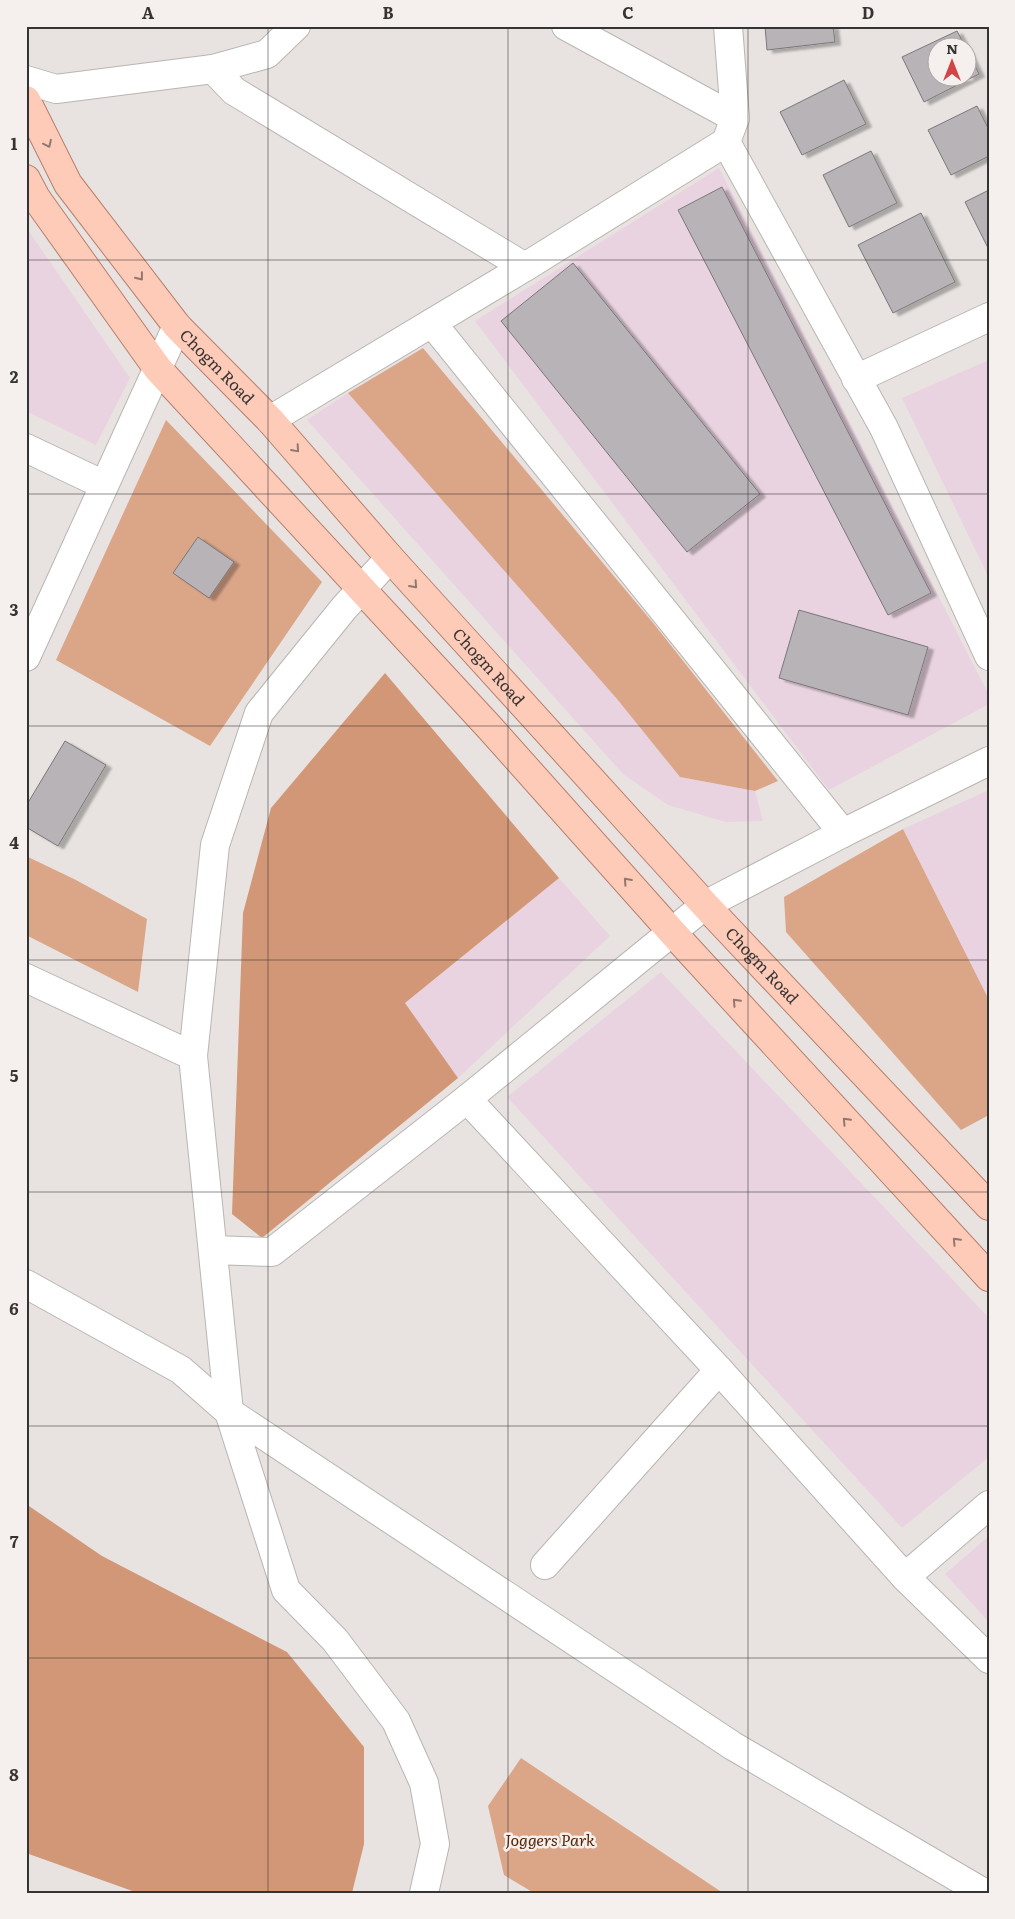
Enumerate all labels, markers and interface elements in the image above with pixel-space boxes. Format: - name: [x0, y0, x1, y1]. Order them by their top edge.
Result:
- text: A: [142, 0, 154, 24]
- text: B: [382, 0, 394, 24]
- text: C: [622, 0, 634, 24]
- text: D: [862, 0, 874, 24]
- north arrow: [928, 38, 978, 88]
- text: N: [946, 38, 958, 58]
- text: 1: [11, 131, 18, 155]
- one-way arrow: [42, 139, 52, 148]
- one-way arrow: [134, 271, 142, 280]
- street label: Chogm Road: [175, 323, 261, 409]
- text: 2: [10, 364, 19, 388]
- one-way arrow: [290, 443, 298, 452]
- one-way arrow: [408, 579, 417, 588]
- text: 3: [10, 597, 19, 621]
- street label: Chogm Road: [448, 622, 531, 710]
- text: 4: [9, 830, 19, 854]
- one-way arrow: [623, 878, 632, 887]
- street label: Chogm Road: [721, 921, 805, 1009]
- one-way arrow: [733, 998, 742, 1007]
- text: 5: [10, 1063, 19, 1087]
- one-way arrow: [843, 1118, 852, 1127]
- one-way arrow: [953, 1237, 962, 1246]
- text: 6: [9, 1296, 19, 1320]
- text: 7: [10, 1529, 19, 1553]
- text: 8: [9, 1762, 19, 1786]
- park label: Joggers Park: [505, 1827, 595, 1851]

